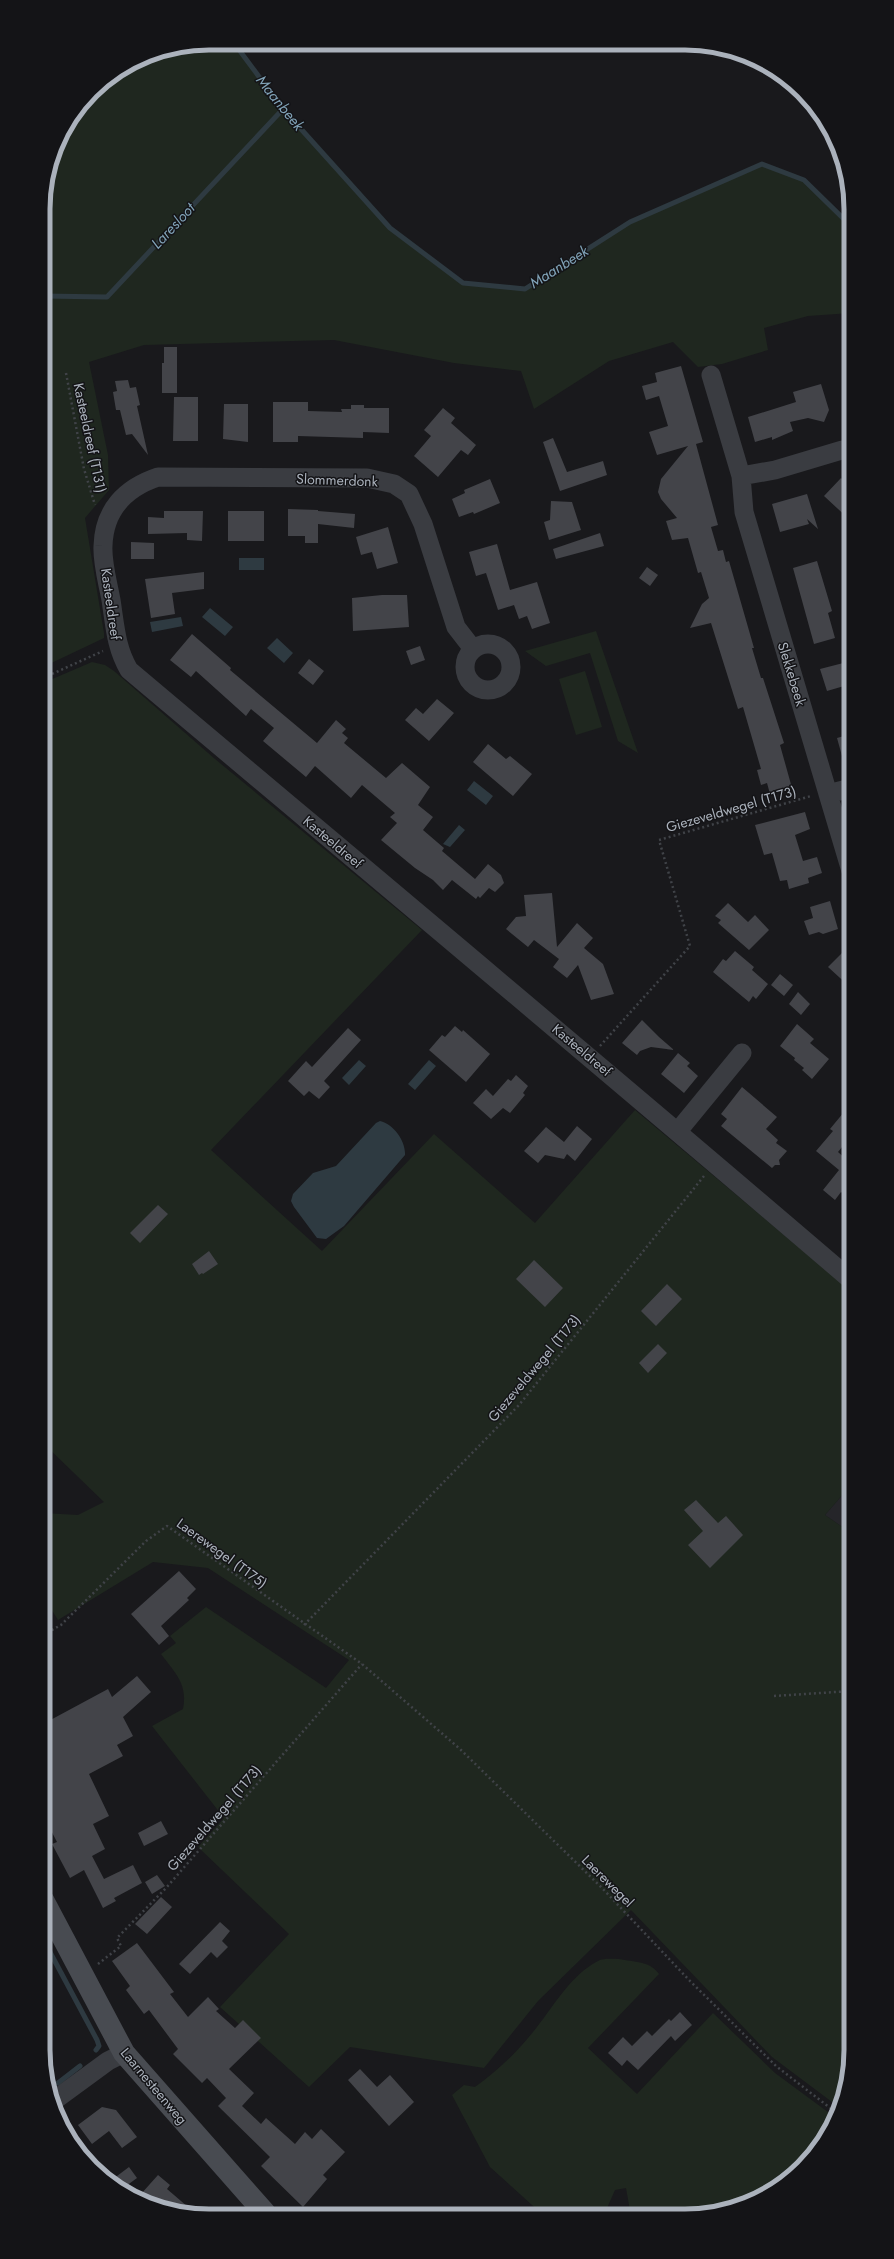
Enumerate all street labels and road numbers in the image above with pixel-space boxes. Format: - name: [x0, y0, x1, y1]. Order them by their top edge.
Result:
- street label: Kasteeldreef (T131): [69, 381, 111, 495]
- street label: Slommerdonk: [296, 469, 379, 491]
- street label: Kasteeldreef: [96, 567, 126, 642]
- street label: Slekkebeek: [773, 640, 811, 709]
- street label: Giezeveldwegel (T173): [664, 781, 798, 837]
- street label: Kasteeldreef: [299, 811, 368, 874]
- street label: Kasteeldreef: [548, 1019, 617, 1082]
- street label: Giezeveldwegel (T173): [483, 1310, 585, 1426]
- street label: Laerewegel (T175): [173, 1513, 271, 1593]
- street label: Giezeveldwegel (T173): [162, 1761, 266, 1875]
- street label: Laerewegel: [577, 1850, 639, 1912]
- street label: Laarnesteenweg: [116, 2043, 192, 2129]

